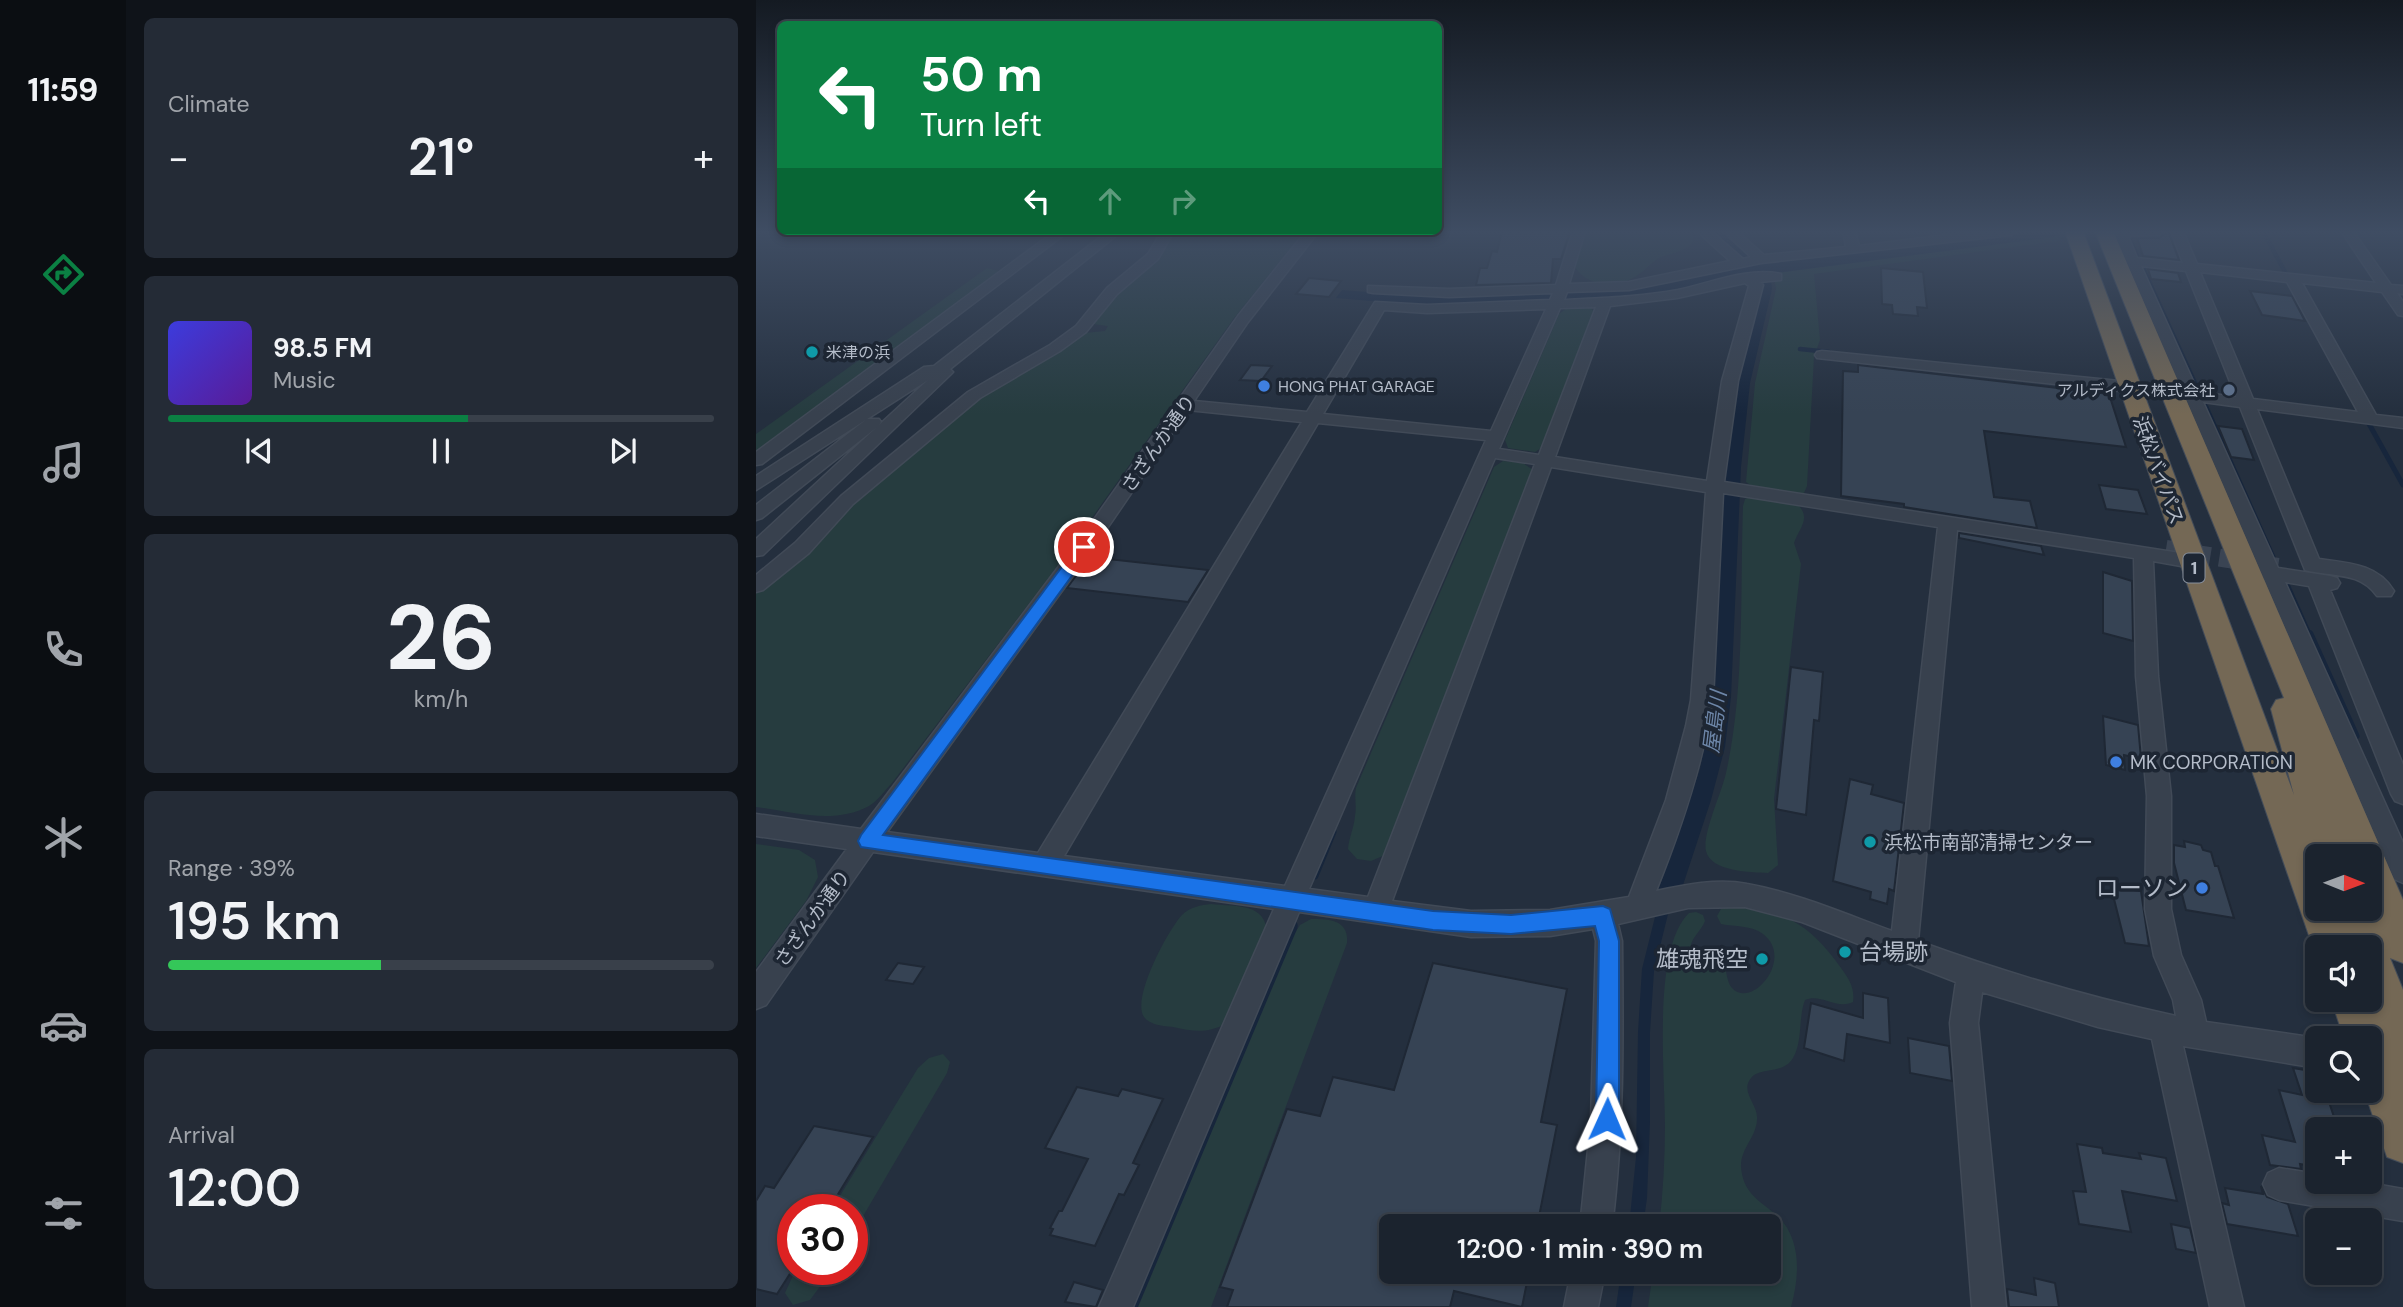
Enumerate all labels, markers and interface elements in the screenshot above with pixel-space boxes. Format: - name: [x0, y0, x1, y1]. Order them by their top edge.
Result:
- text: 50 m: [920, 42, 1043, 106]
- icon: left: [805, 49, 896, 140]
- text: 11:59: [28, 69, 98, 111]
- text: Climate: [168, 89, 250, 119]
- text: Turn left: [920, 104, 1042, 146]
- text: 21°: [408, 123, 474, 191]
- text: −: [168, 133, 189, 183]
- text: +: [693, 133, 714, 183]
- icon: left: [1018, 182, 1056, 220]
- icon: ahead: [1091, 182, 1129, 220]
- icon: right: [1164, 182, 1202, 220]
- icon: directions: [39, 250, 88, 299]
- text: 98.5 FM: [273, 331, 372, 365]
- place label: 米津の浜: [826, 342, 890, 363]
- marker: 米津の浜: [804, 344, 820, 360]
- text: Music: [273, 365, 336, 395]
- place label: HONG PHAT GARAGE: [1278, 376, 1435, 397]
- marker: HONG PHAT GARAGE: [1256, 378, 1272, 394]
- place label: アルディクス株式会社: [2057, 380, 2215, 401]
- marker: アルディクス株式会社: [2221, 382, 2237, 398]
- street label: さざんか通り: [1115, 389, 1201, 497]
- street label: 浜松バイパス: [2127, 413, 2190, 528]
- icon: previous: [240, 432, 278, 470]
- icon: pause: [422, 432, 460, 470]
- icon: next: [604, 432, 642, 470]
- icon: music: [39, 438, 88, 487]
- pin: [1054, 517, 1114, 577]
- icon: arrive: [1065, 528, 1103, 566]
- road number: 1: [2184, 554, 2204, 582]
- text: 26: [386, 579, 496, 697]
- icon: phone: [39, 625, 88, 674]
- text: km/h: [414, 684, 468, 714]
- water label: 屋島川: [1697, 687, 1733, 755]
- place label: MK CORPORATION: [2130, 750, 2293, 775]
- marker: MK CORPORATION: [2108, 754, 2124, 770]
- icon: climate: [39, 813, 88, 862]
- place label: 浜松市南部清掃センター: [1884, 830, 2093, 855]
- marker: 浜松市南部清掃センター: [1862, 834, 1878, 850]
- north arrow: [2305, 844, 2382, 920]
- map controls: [2305, 844, 2382, 1285]
- text: Range · 39%: [168, 853, 295, 883]
- street label: さざんか通り: [769, 865, 856, 972]
- place label: ローソン: [2096, 873, 2188, 903]
- marker: ローソン: [2194, 880, 2210, 896]
- text: 195 km: [168, 887, 341, 955]
- button: sound: [2305, 935, 2382, 1012]
- place label: 台場跡: [1859, 937, 1928, 967]
- place label: 雄魂飛空: [1656, 944, 1748, 974]
- marker: 台場跡: [1837, 944, 1853, 960]
- marker: 雄魂飛空: [1754, 951, 1770, 967]
- icon: car: [39, 1001, 88, 1050]
- button: search: [2305, 1026, 2382, 1103]
- position arrow: [1570, 1082, 1644, 1156]
- button: +: [2305, 1117, 2382, 1194]
- text: Arrival: [168, 1120, 235, 1150]
- text: 12:00: [168, 1154, 301, 1222]
- icon: filters: [39, 1189, 88, 1238]
- speed limit sign: 30: [777, 1194, 868, 1285]
- button: −: [2305, 1208, 2382, 1285]
- text: 12:00 · 1 min · 390 m: [1457, 1232, 1703, 1266]

